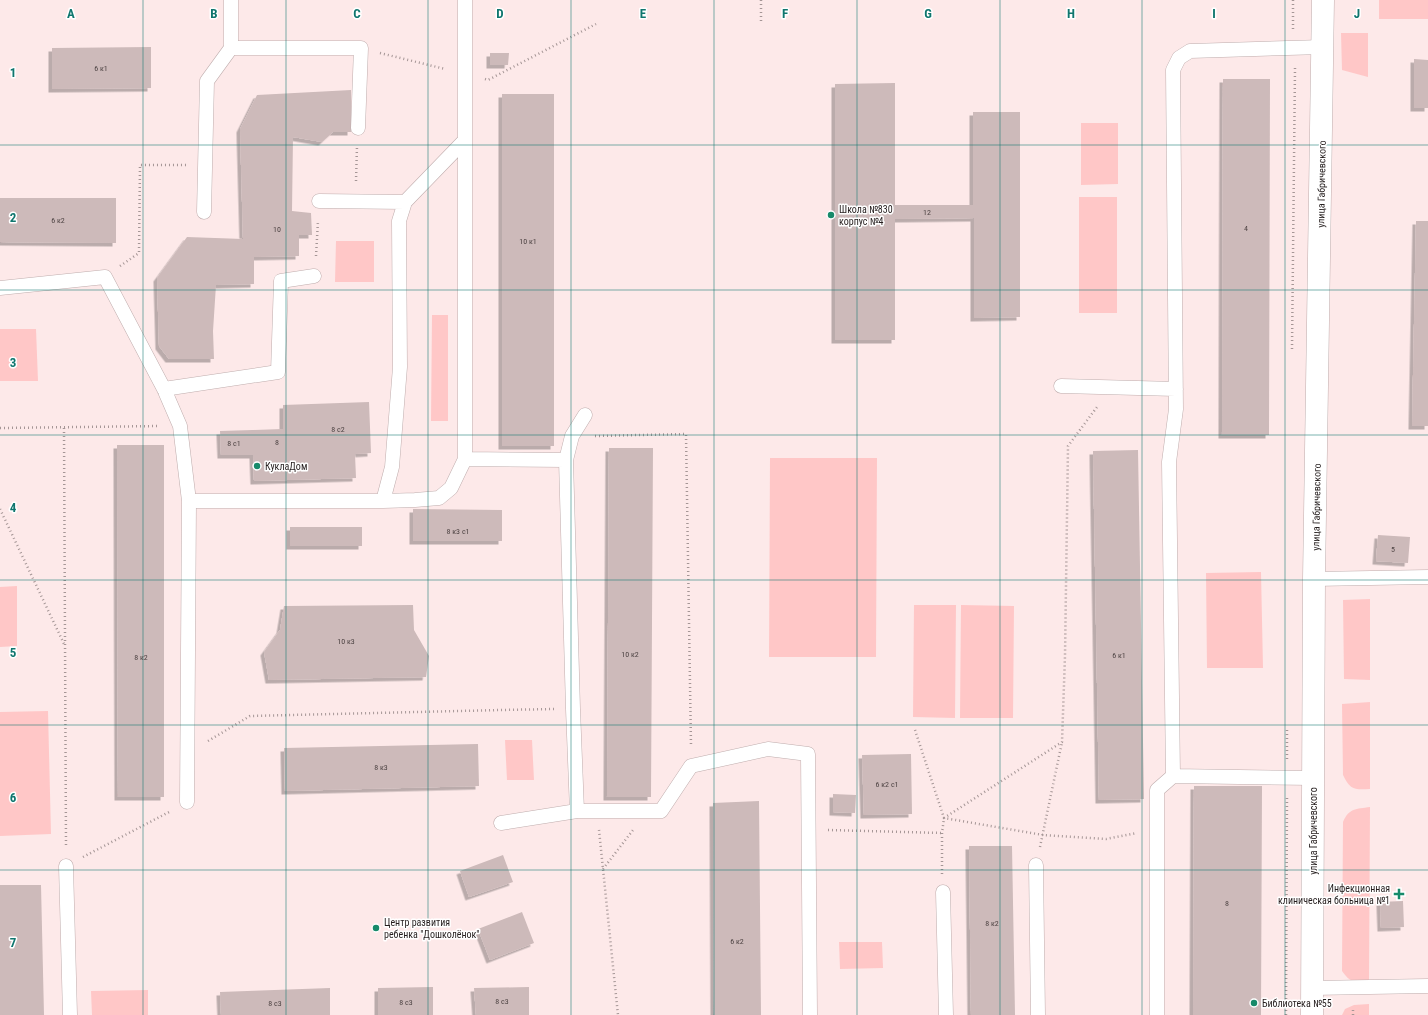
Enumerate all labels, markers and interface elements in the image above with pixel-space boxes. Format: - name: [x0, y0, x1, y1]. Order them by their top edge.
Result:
- text: A: [67, 6, 75, 21]
- text: B: [210, 6, 218, 21]
- text: C: [353, 6, 361, 21]
- text: D: [496, 6, 504, 21]
- text: E: [640, 6, 647, 21]
- text: F: [782, 6, 788, 21]
- text: G: [924, 6, 932, 21]
- text: H: [1067, 6, 1075, 21]
- text: I: [1212, 6, 1216, 21]
- text: J: [1354, 6, 1360, 21]
- house number: 6 к1: [94, 64, 108, 73]
- text: 1: [10, 65, 16, 80]
- street label: улица Габричевского: [1315, 140, 1328, 228]
- place label: Школа №830 корпус №4: [839, 204, 893, 227]
- house number: 12: [923, 208, 931, 217]
- text: 2: [10, 210, 17, 225]
- marker: Школа №830 корпус №4: [826, 210, 836, 220]
- house number: 6 к2: [51, 216, 65, 225]
- house number: 4: [1244, 224, 1248, 233]
- house number: 10: [273, 225, 281, 234]
- house number: 10 к1: [519, 237, 537, 246]
- text: 3: [10, 355, 16, 370]
- house number: 8 с2: [331, 425, 345, 434]
- house number: 8: [275, 438, 279, 447]
- house number: 8 с1: [227, 439, 241, 448]
- marker: КуклаДом: [252, 461, 262, 471]
- place label: КуклаДом: [265, 461, 307, 472]
- street label: улица Габричевского: [1310, 463, 1323, 551]
- text: 4: [10, 500, 17, 515]
- house number: 8 к3 с1: [446, 527, 470, 536]
- house number: 5: [1391, 545, 1395, 554]
- house number: 10 к3: [337, 637, 355, 646]
- text: 5: [10, 645, 17, 660]
- house number: 10 к2: [621, 650, 639, 659]
- house number: 6 к1: [1112, 651, 1126, 660]
- house number: 8 к2: [134, 653, 148, 662]
- house number: 8 к3: [374, 763, 388, 772]
- house number: 6 к2 с1: [875, 780, 899, 789]
- street label: улица Габричевского: [1308, 787, 1319, 875]
- text: 6: [10, 790, 17, 805]
- place label: Инфекционная клиническая больница №1: [1278, 883, 1390, 906]
- marker: Инфекционная клиническая больница №1: [1393, 888, 1405, 900]
- house number: 8: [1225, 899, 1229, 908]
- place label: Центр развития ребенка "Дошколёнок": [384, 917, 480, 940]
- house number: 8 к2: [985, 919, 999, 928]
- marker: Центр развития ребенка "Дошколёнок": [371, 923, 381, 933]
- text: 7: [10, 935, 17, 950]
- house number: 6 к2: [730, 937, 744, 946]
- house number: 8 с3: [495, 997, 509, 1006]
- house number: 8 с3: [399, 998, 413, 1007]
- marker: Библиотека №55: [1249, 998, 1259, 1008]
- place label: Библиотека №55: [1262, 998, 1332, 1009]
- house number: 8 с3: [268, 999, 282, 1008]

